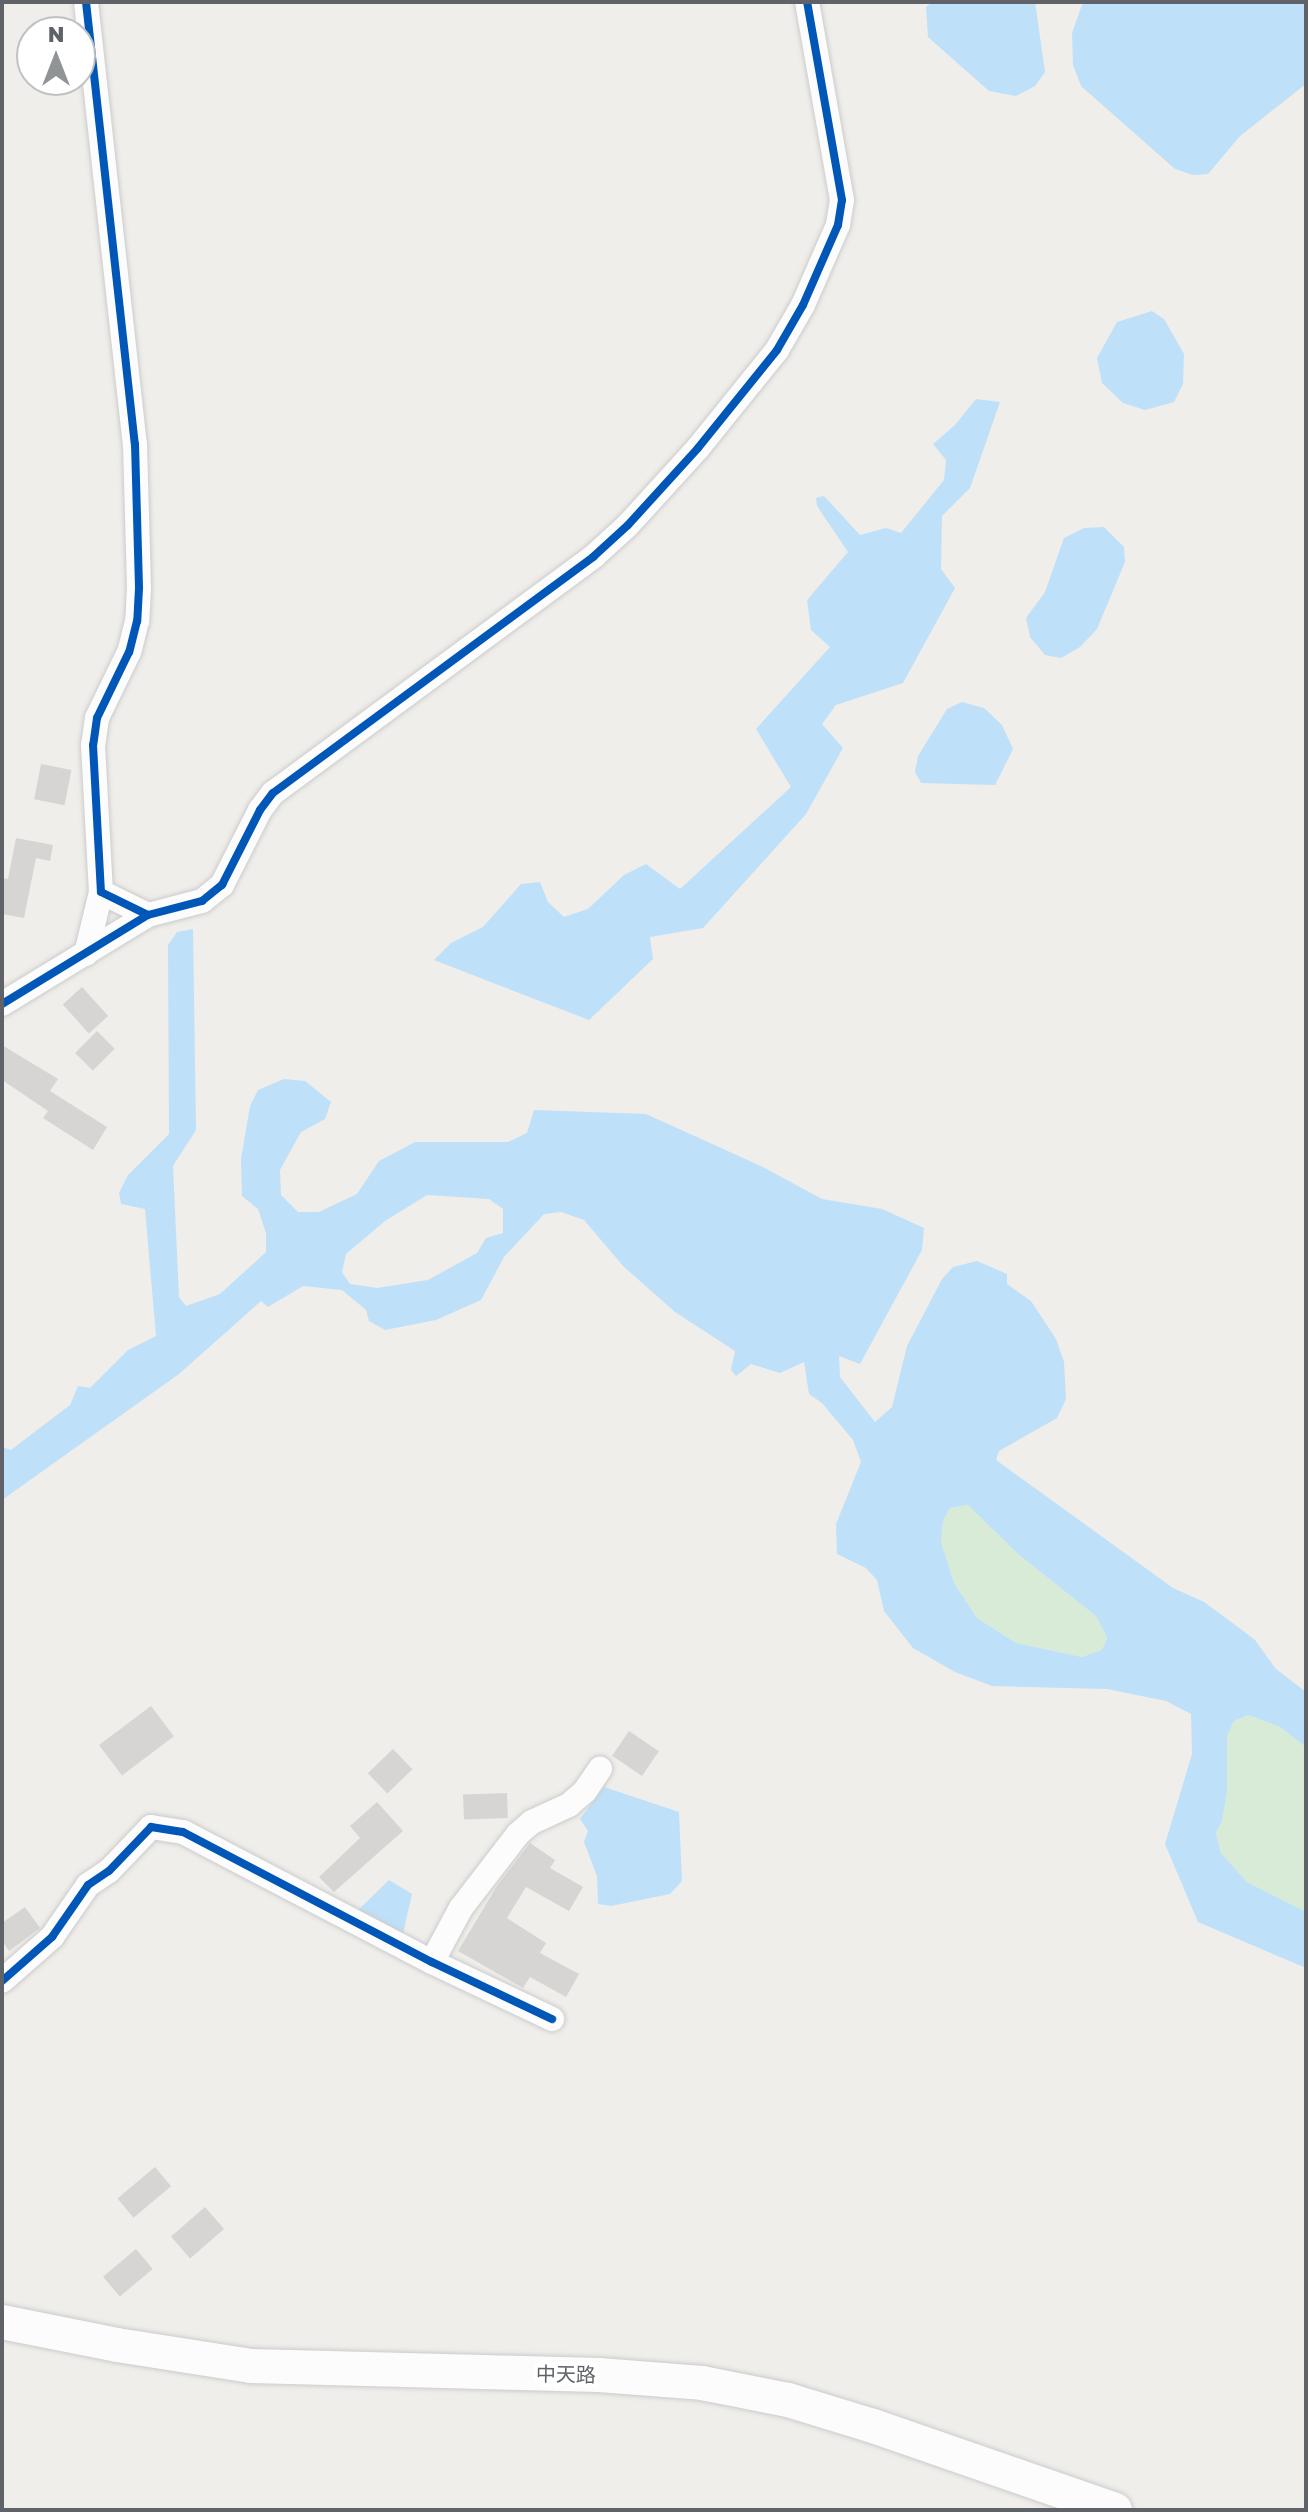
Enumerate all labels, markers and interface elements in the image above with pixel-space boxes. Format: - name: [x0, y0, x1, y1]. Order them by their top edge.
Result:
- north arrow: [16, 16, 96, 96]
- text: N: [48, 20, 64, 47]
- street label: 中天路: [536, 2361, 596, 2387]

